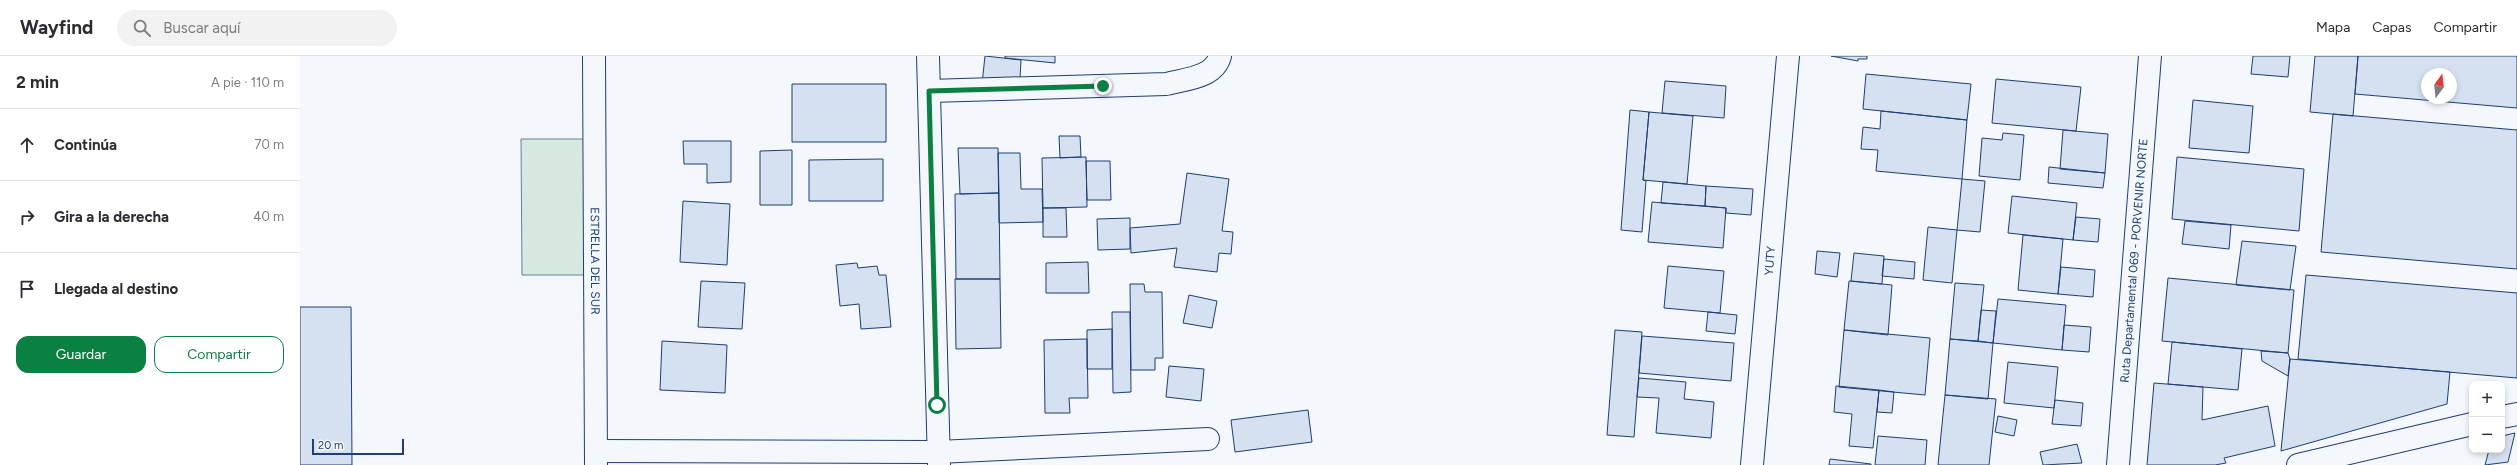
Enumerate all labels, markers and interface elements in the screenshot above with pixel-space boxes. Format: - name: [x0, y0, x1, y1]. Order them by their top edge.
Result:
- search box: [117, 10, 397, 46]
- text: Wayfind: [20, 16, 93, 39]
- icon: search: [131, 17, 153, 39]
- text: Buscar aquí: [163, 19, 241, 37]
- text: Mapa: [2316, 19, 2350, 36]
- text: Capas: [2372, 19, 2411, 36]
- text: Compartir: [2433, 19, 2497, 36]
- north arrow: [2421, 68, 2457, 104]
- text: 2 min: [16, 72, 59, 92]
- text: A pie · 110 m: [211, 75, 284, 90]
- route end: [1094, 77, 1112, 95]
- icon: ahead: [16, 134, 38, 156]
- text: Continúa: [54, 136, 117, 154]
- text: 70 m: [254, 137, 284, 152]
- street label: Ruta Departamental 069 - PORVENIR NORTE: [2117, 138, 2151, 383]
- icon: right: [16, 206, 38, 228]
- street label: ESTRELLA DEL SUR: [588, 207, 602, 315]
- text: Gira a la derecha: [54, 208, 169, 226]
- text: 40 m: [253, 209, 284, 224]
- street label: YUTY: [1762, 245, 1778, 276]
- icon: arrive: [16, 278, 38, 300]
- text: Llegada al destino: [54, 280, 178, 298]
- button: Guardar: [16, 336, 146, 373]
- button: Compartir: [154, 336, 284, 373]
- map controls: [2469, 381, 2505, 453]
- button: +: [2469, 381, 2505, 417]
- route start: [928, 396, 946, 414]
- button: −: [2469, 417, 2505, 453]
- scale bar: [312, 437, 404, 456]
- text: 20 m: [318, 439, 343, 452]

